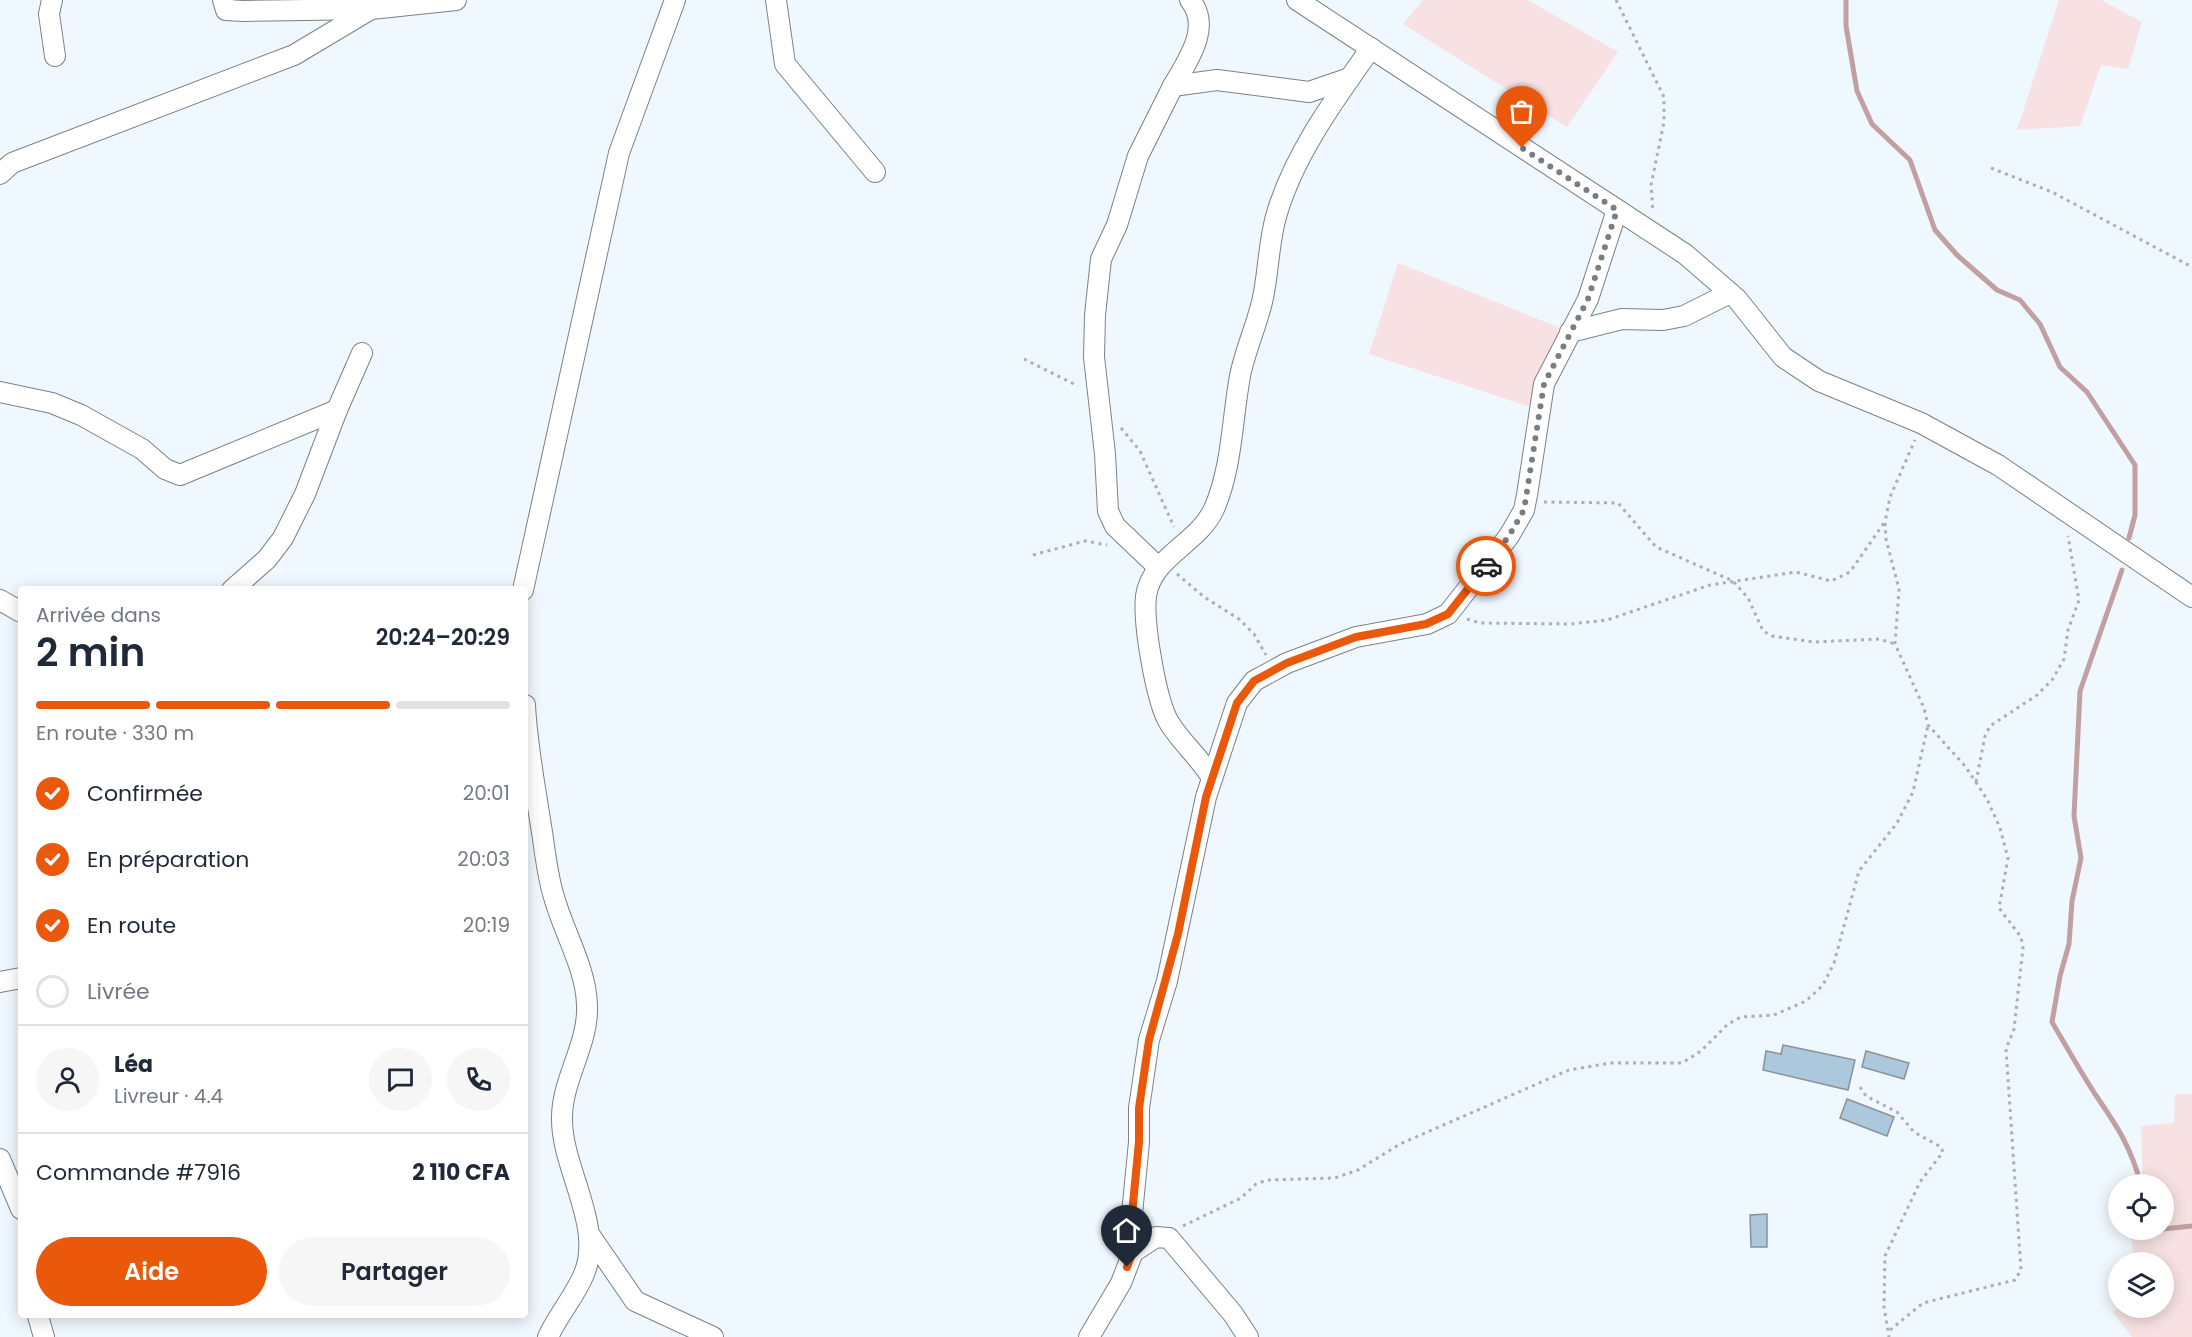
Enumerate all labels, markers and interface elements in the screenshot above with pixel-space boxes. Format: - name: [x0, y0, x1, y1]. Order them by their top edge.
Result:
- pin: [1496, 86, 1547, 148]
- icon: bag: [1505, 95, 1538, 128]
- courier: [1456, 536, 1516, 596]
- icon: car: [1470, 550, 1503, 583]
- text: Arrivée dans: [36, 601, 161, 629]
- text: 20:24–20:29: [376, 622, 510, 653]
- text: 2 min: [36, 625, 145, 680]
- text: En route · 330 m: [36, 719, 194, 747]
- icon: check: [36, 777, 69, 810]
- text: Confirmée: [87, 778, 203, 809]
- text: 20:01: [463, 779, 510, 807]
- icon: check: [36, 843, 69, 876]
- text: En préparation: [87, 844, 249, 875]
- text: 20:03: [457, 845, 510, 873]
- icon: check: [36, 909, 69, 942]
- text: En route: [87, 910, 176, 941]
- text: 20:19: [463, 911, 510, 939]
- text: Livrée: [87, 976, 150, 1007]
- button: person: [36, 1048, 99, 1111]
- button: chat: [369, 1048, 432, 1111]
- button: phone: [447, 1048, 510, 1111]
- text: Léa: [114, 1049, 153, 1080]
- text: Livreur · 4.4: [114, 1082, 223, 1110]
- text: Commande #7916: [36, 1157, 241, 1188]
- text: 2 110 CFA: [412, 1157, 510, 1188]
- map controls: [2108, 1174, 2174, 1318]
- button: locate: [2108, 1174, 2174, 1240]
- pin: [1101, 1205, 1152, 1267]
- icon: home: [1110, 1214, 1143, 1247]
- button: Aide: [36, 1237, 267, 1306]
- button: Partager: [279, 1237, 510, 1306]
- button: layers: [2108, 1252, 2174, 1318]

